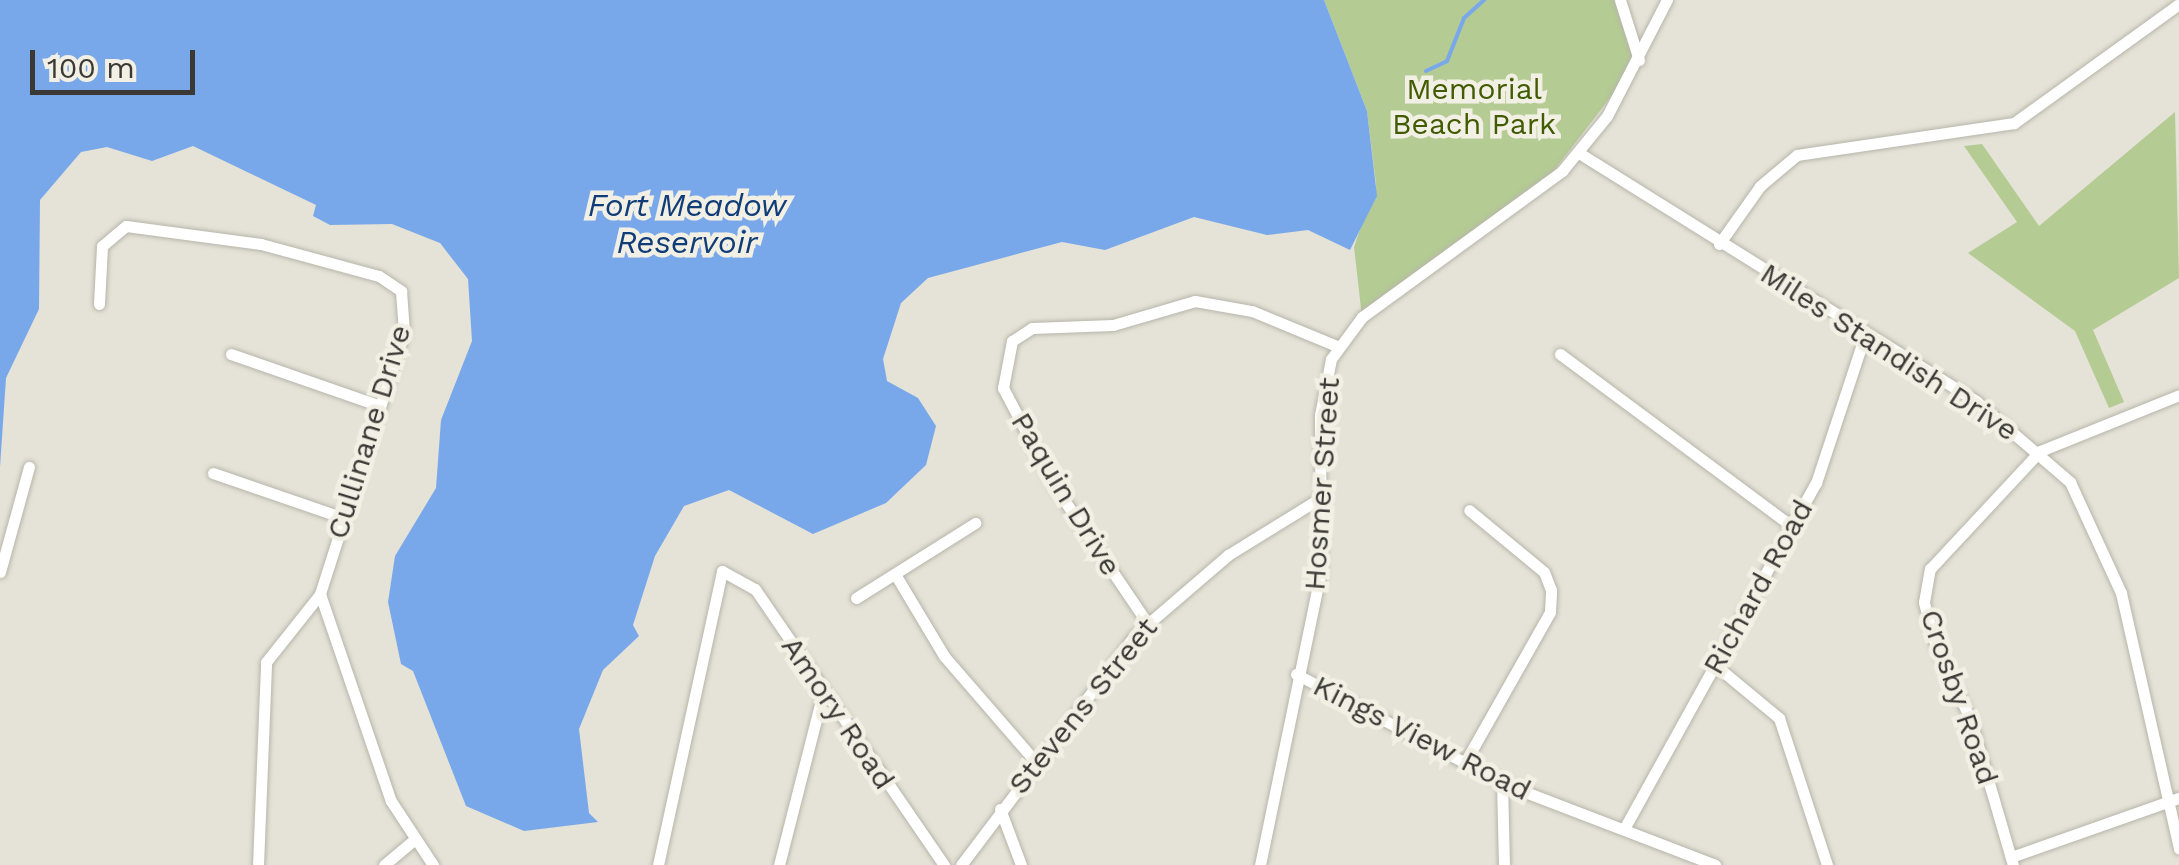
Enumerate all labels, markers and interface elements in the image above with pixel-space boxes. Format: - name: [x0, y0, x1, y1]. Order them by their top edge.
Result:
- scale bar: [35, 30, 200, 92]
- text: 100 m: [47, 50, 135, 85]
- park label: Memorial Beach Park: [1392, 71, 1556, 142]
- water label: Fort Meadow Reservoir: [588, 187, 786, 262]
- street label: Miles Standish Drive: [1754, 255, 2024, 449]
- street label: Cullinane Drive: [319, 321, 419, 543]
- street label: Hosmer Street: [1297, 376, 1347, 592]
- street label: Paquin Drive: [1003, 406, 1129, 582]
- street label: Richard Road: [1695, 493, 1821, 681]
- street label: Crosby Road: [1912, 604, 2006, 790]
- street label: Stevens Street: [1001, 611, 1165, 801]
- street label: Amory Road: [773, 629, 903, 797]
- street label: Kings View Road: [1306, 667, 1538, 809]

